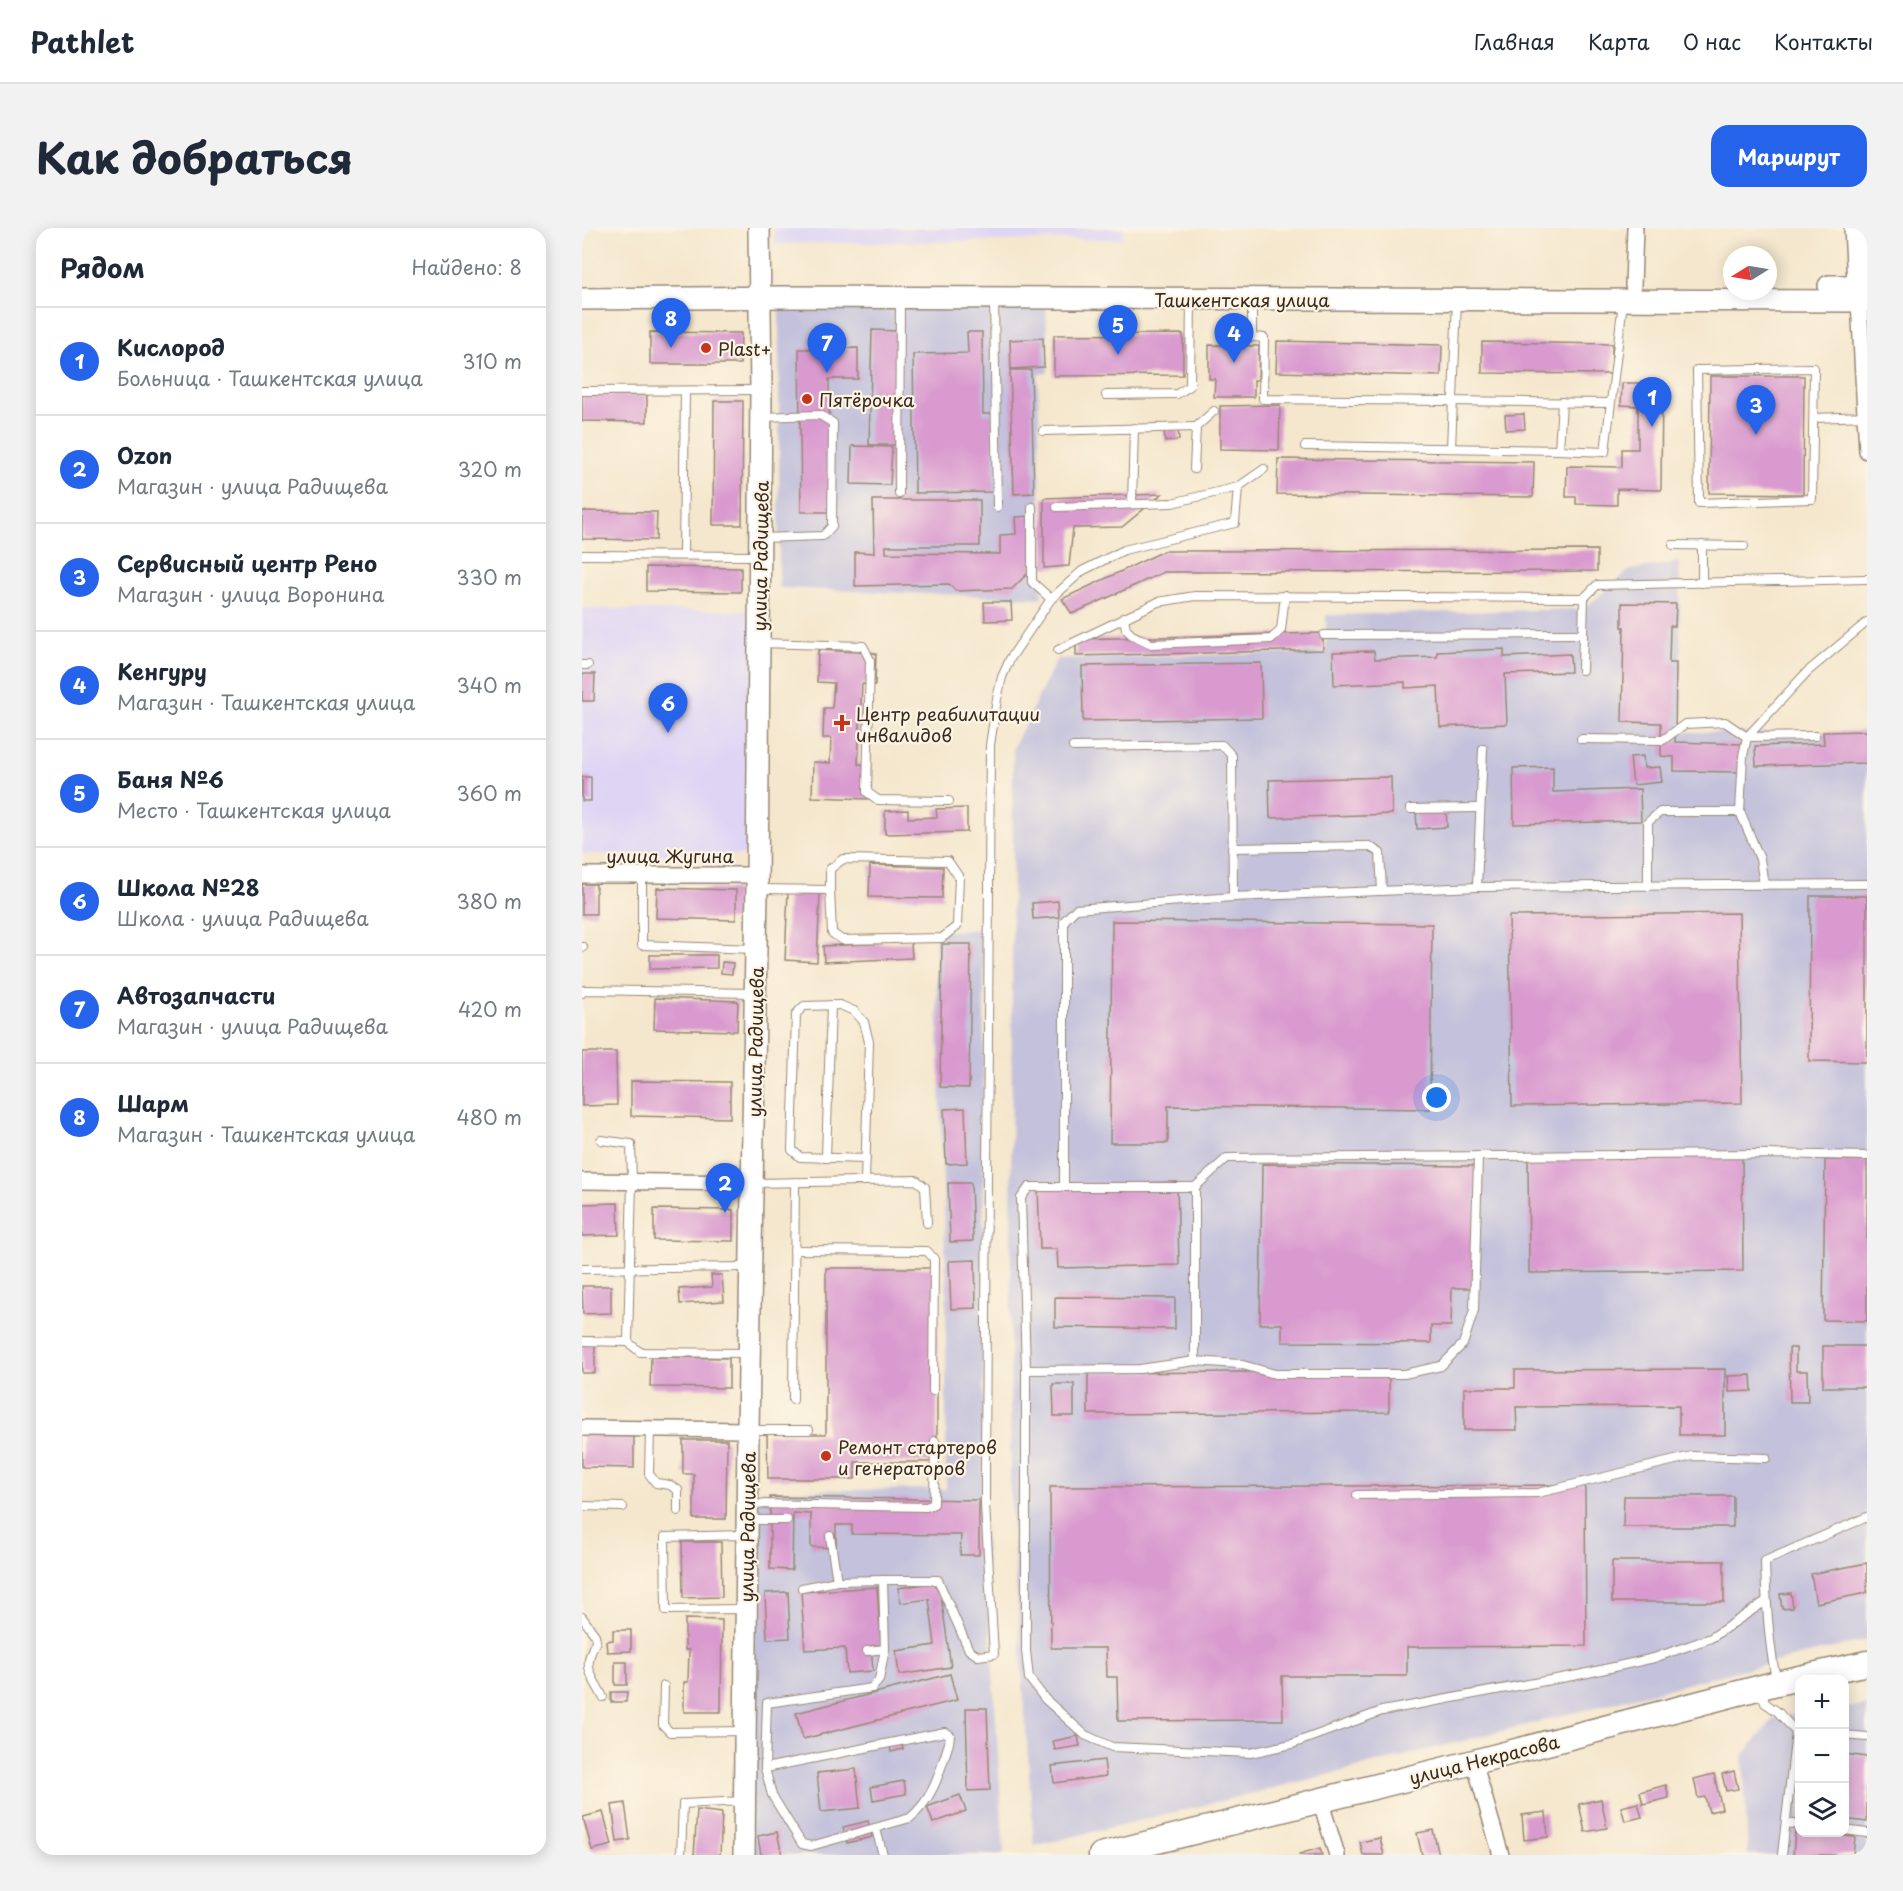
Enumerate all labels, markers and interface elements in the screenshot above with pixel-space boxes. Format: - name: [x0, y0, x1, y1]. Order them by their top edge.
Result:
- text: Pathlet: [30, 20, 134, 63]
- text: Главная: [1474, 25, 1555, 57]
- text: Карта: [1588, 25, 1650, 57]
- text: О нас: [1683, 25, 1741, 57]
- text: Контакты: [1774, 25, 1873, 57]
- text: Как добраться: [36, 125, 353, 188]
- button: Маршрут: [1711, 125, 1867, 187]
- north arrow: [1723, 246, 1777, 300]
- text: Рядом: [60, 248, 145, 287]
- text: Найдено: 8: [412, 252, 522, 282]
- street label: Ташкентская улица: [1154, 286, 1330, 313]
- pin: 8: [652, 298, 691, 348]
- pin: 5: [1098, 306, 1138, 355]
- pin: 4: [1214, 314, 1254, 363]
- pin: 7: [808, 324, 846, 373]
- text: Кислород: [117, 330, 225, 363]
- place label: Plast+: [718, 335, 772, 362]
- marker: Plast+: [699, 341, 713, 355]
- text: 1: [75, 346, 84, 376]
- text: 310 m: [462, 346, 522, 376]
- text: Больница · Ташкентская улица: [117, 363, 423, 393]
- pin: 1: [1632, 378, 1672, 427]
- place label: Пятёрочка: [819, 386, 915, 413]
- pin: 3: [1736, 386, 1776, 435]
- marker: Пятёрочка: [800, 392, 814, 406]
- text: Ozon: [117, 438, 172, 471]
- text: 2: [72, 454, 87, 484]
- text: 320 m: [458, 454, 522, 484]
- text: Магазин · улица Радищева: [117, 471, 388, 501]
- street label: улица Радищева: [745, 480, 775, 632]
- text: Сервисный центр Рено: [117, 546, 377, 579]
- text: 3: [73, 562, 86, 592]
- text: 330 m: [456, 562, 522, 592]
- text: Магазин · улица Воронина: [117, 579, 384, 609]
- text: Кенгуру: [117, 654, 207, 687]
- text: 4: [73, 670, 86, 700]
- text: 340 m: [457, 670, 522, 700]
- pin: 6: [648, 684, 688, 733]
- text: Магазин · Ташкентская улица: [117, 687, 415, 717]
- place label: Центр реабилитации инвалидов: [856, 700, 1040, 748]
- marker: Центр реабилитации инвалидов: [833, 714, 851, 732]
- text: Баня №6: [117, 762, 224, 795]
- text: 5: [73, 778, 86, 808]
- text: 360 m: [456, 778, 522, 808]
- text: Место · Ташкентская улица: [117, 795, 391, 825]
- street label: улица Жугина: [606, 842, 735, 869]
- text: Школа №28: [117, 870, 260, 903]
- text: 6: [72, 886, 87, 916]
- text: 380 m: [456, 886, 522, 916]
- text: Школа · улица Радищева: [117, 903, 369, 933]
- street label: улица Радищева: [740, 966, 770, 1118]
- text: Автозапчасти: [117, 978, 276, 1011]
- text: 7: [74, 994, 85, 1024]
- text: 420 m: [458, 994, 522, 1024]
- text: Магазин · улица Радищева: [117, 1011, 388, 1041]
- your location: [1422, 1083, 1451, 1112]
- text: Шарм: [117, 1086, 189, 1119]
- text: 8: [73, 1102, 86, 1132]
- text: 480 m: [457, 1102, 522, 1132]
- text: Магазин · Ташкентская улица: [117, 1119, 415, 1149]
- pin: 2: [706, 1164, 744, 1213]
- place label: Ремонт стартеров и генераторов: [838, 1433, 997, 1481]
- marker: Ремонт стартеров и генераторов: [819, 1449, 833, 1463]
- street label: улица Радищева: [732, 1451, 762, 1603]
- map controls: [1795, 1675, 1849, 1837]
- button: +: [1795, 1675, 1849, 1729]
- street label: улица Некрасова: [1406, 1727, 1563, 1791]
- button: −: [1795, 1729, 1849, 1783]
- button: layers: [1795, 1783, 1849, 1837]

